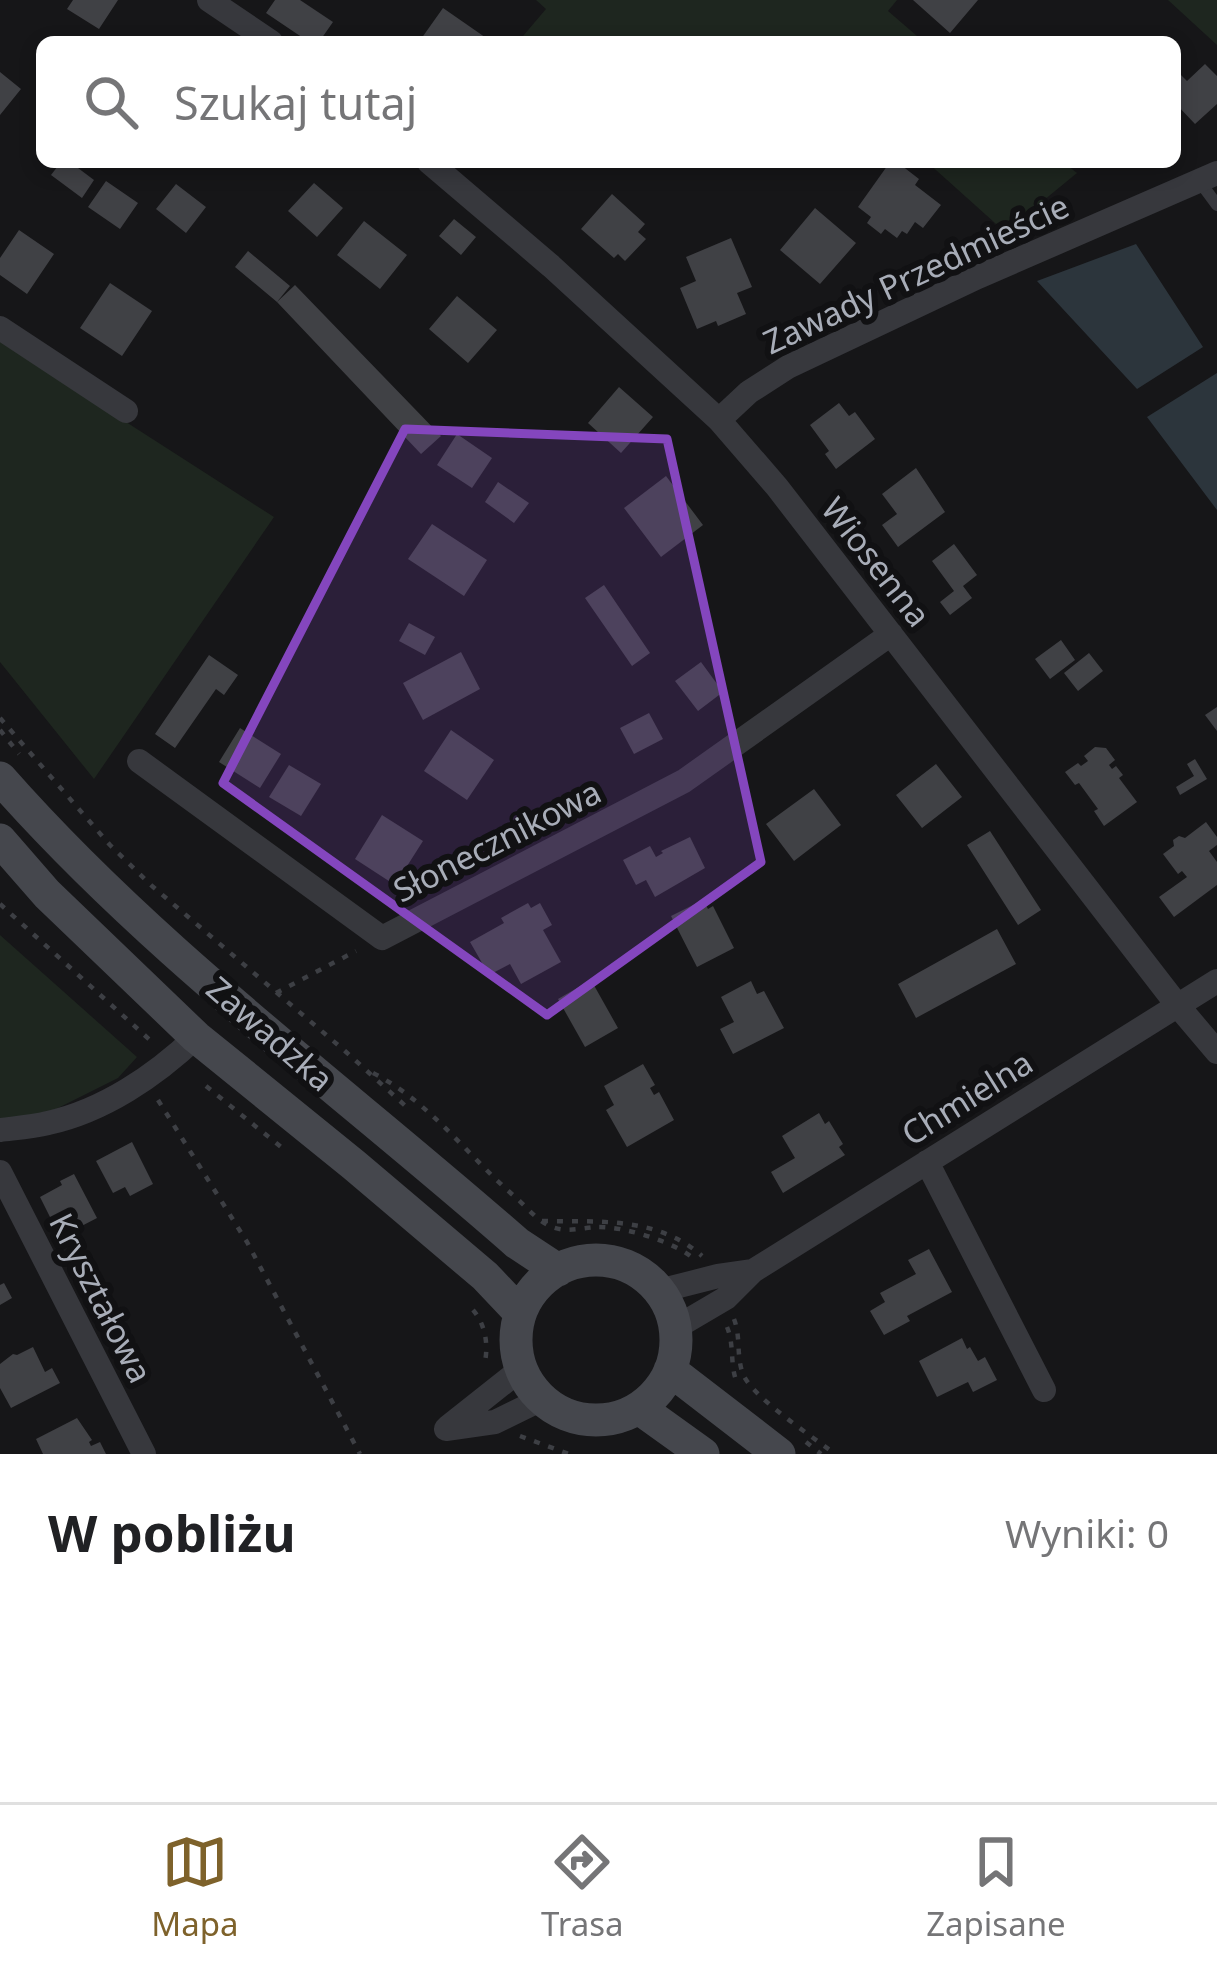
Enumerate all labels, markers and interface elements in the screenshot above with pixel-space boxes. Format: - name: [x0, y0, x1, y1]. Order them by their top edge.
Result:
- search box: [36, 36, 1181, 168]
- icon: search: [78, 69, 144, 135]
- text: Szukaj tutaj: [174, 72, 417, 133]
- street label: Zawady Przedmieście: [756, 183, 1076, 364]
- street label: Wiosenna: [812, 488, 941, 636]
- street label: Słonecznikowa: [385, 769, 608, 912]
- street label: Zawadzka: [198, 966, 343, 1101]
- street label: Chmielna: [893, 1040, 1041, 1156]
- street label: Kryształowa: [39, 1205, 163, 1390]
- text: W pobliżu: [48, 1497, 296, 1567]
- text: Wyniki: 0: [1005, 1506, 1169, 1559]
- tab: Mapa: [151, 1829, 239, 1946]
- tab: Trasa: [541, 1829, 624, 1946]
- tab: Zapisane: [926, 1829, 1066, 1946]

